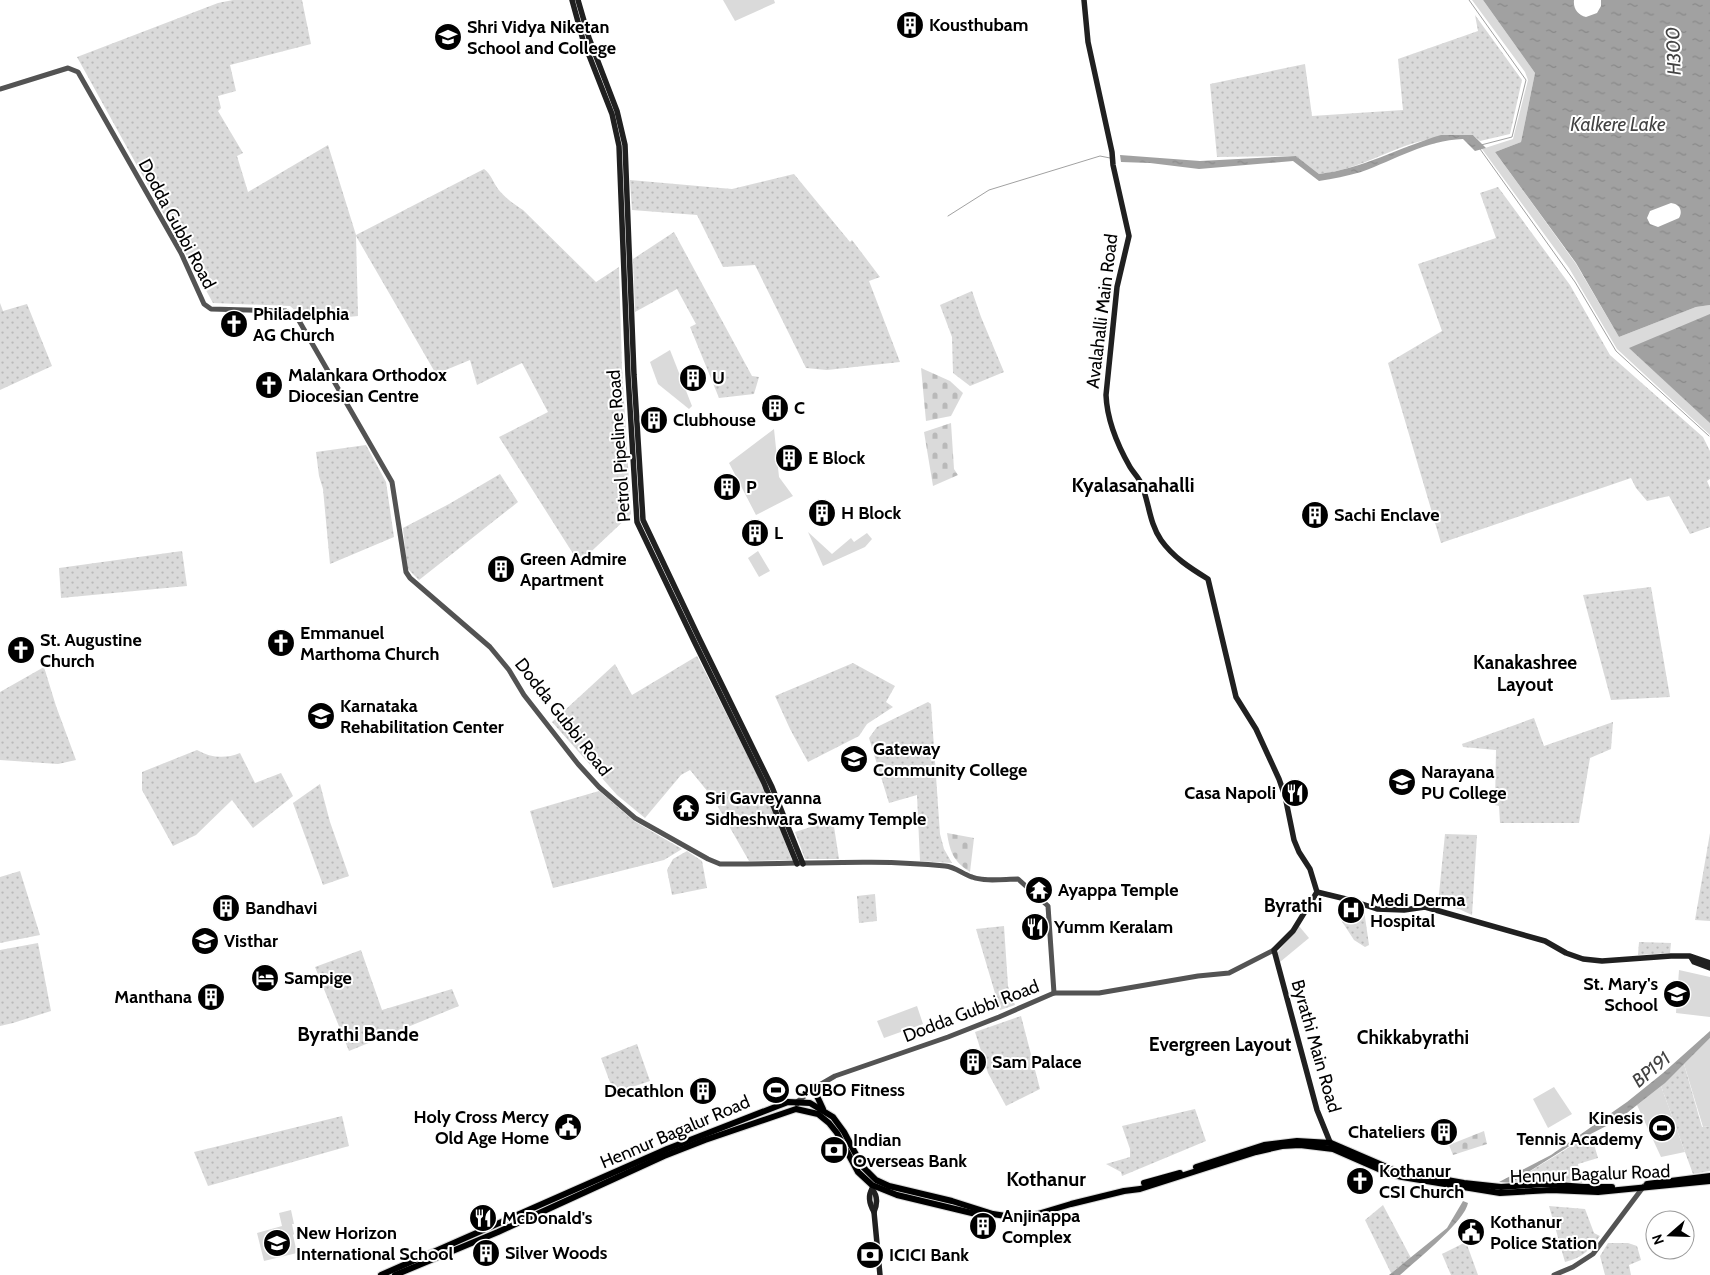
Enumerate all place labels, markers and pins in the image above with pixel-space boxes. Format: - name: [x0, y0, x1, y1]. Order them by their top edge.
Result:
- building icon: Kousthubam: [895, 10, 925, 40]
- place label: Kousthubam: [929, 14, 1028, 36]
- place label: Shri Vidya Niketan School and College: [467, 16, 616, 59]
- school or university icon: Shri Vidya Niketan School and College: [433, 22, 463, 52]
- place label: Philadelphia AG Church: [253, 303, 349, 346]
- church icon: Philadelphia AG Church: [219, 309, 249, 339]
- building icon: U: [678, 363, 708, 393]
- place label: Malankara Orthodox Diocesian Centre: [288, 364, 447, 407]
- place label: U: [712, 367, 725, 389]
- church icon: Malankara Orthodox Diocesian Centre: [254, 370, 284, 400]
- building icon: C: [760, 393, 790, 423]
- place label: C: [794, 397, 805, 419]
- building icon: Clubhouse: [639, 405, 669, 435]
- place label: Clubhouse: [673, 409, 756, 431]
- building icon: E Block: [774, 443, 804, 473]
- place label: E Block: [808, 447, 866, 469]
- building icon: P: [712, 472, 742, 502]
- place label: P: [746, 476, 757, 498]
- building icon: H Block: [807, 498, 837, 528]
- building icon: Sachi Enclave: [1300, 500, 1330, 530]
- place label: H Block: [841, 502, 901, 524]
- place label: Sachi Enclave: [1334, 504, 1440, 526]
- building icon: L: [740, 518, 770, 548]
- place label: L: [774, 522, 783, 544]
- place label: Green Admire Apartment: [520, 548, 626, 591]
- building icon: Green Admire Apartment: [486, 554, 516, 584]
- place label: Emmanuel Marthoma Church: [300, 622, 439, 665]
- church icon: Emmanuel Marthoma Church: [266, 628, 296, 658]
- place label: St. Augustine Church: [40, 629, 142, 672]
- church icon: St. Augustine Church: [6, 635, 36, 665]
- place label: Karnataka Rehabilitation Center: [340, 695, 504, 738]
- school or university icon: Karnataka Rehabilitation Center: [306, 701, 336, 731]
- place label: Gateway Community College: [873, 738, 1027, 781]
- school or university icon: Gateway Community College: [839, 744, 869, 774]
- place label: Narayana PU College: [1421, 761, 1507, 804]
- school or university icon: Narayana PU College: [1387, 767, 1417, 797]
- restaurant icon: Casa Napoli: [1280, 778, 1310, 808]
- place label: Casa Napoli: [1184, 782, 1276, 804]
- place label: Sri Gavreyanna Sidheshwara Swamy Temple: [705, 787, 926, 830]
- temple icon: Sri Gavreyanna Sidheshwara Swamy Temple: [671, 793, 701, 823]
- temple icon: Ayappa Temple: [1024, 875, 1054, 905]
- place label: Ayappa Temple: [1058, 879, 1178, 901]
- place label: Medi Derma Hospital: [1370, 889, 1465, 932]
- building icon: Bandhavi: [211, 893, 241, 923]
- hospital icon: Medi Derma Hospital: [1336, 895, 1366, 925]
- place label: Bandhavi: [245, 897, 317, 919]
- restaurant icon: Yumm Keralam: [1020, 912, 1050, 942]
- place label: Yumm Keralam: [1053, 916, 1173, 938]
- school or university icon: Visthar: [190, 926, 220, 956]
- place label: Visthar: [224, 930, 278, 952]
- hotel icon: Sampige: [250, 963, 280, 993]
- place label: Sampige: [284, 967, 352, 989]
- place label: St. Mary's School: [1583, 973, 1658, 1016]
- school or university icon: St. Mary's School: [1662, 979, 1692, 1009]
- building icon: Manthana: [196, 982, 226, 1012]
- place label: Manthana: [114, 986, 192, 1008]
- building icon: Sam Palace: [958, 1047, 988, 1077]
- place label: Sam Palace: [992, 1051, 1082, 1073]
- sports icon: QUBO Fitness: [761, 1075, 791, 1105]
- building icon: Decathlon: [688, 1076, 718, 1106]
- place label: QUBO Fitness: [795, 1079, 905, 1101]
- place label: Decathlon: [604, 1080, 684, 1102]
- place label: Holy Cross Mercy Old Age Home: [414, 1106, 549, 1149]
- place label: Kinesis Tennis Academy: [1516, 1107, 1643, 1150]
- public building icon: Holy Cross Mercy Old Age Home: [553, 1112, 583, 1142]
- sports icon: Kinesis Tennis Academy: [1647, 1113, 1677, 1143]
- building icon: Chateliers: [1429, 1117, 1459, 1147]
- place label: Chateliers: [1348, 1121, 1425, 1143]
- place label: Indian Overseas Bank: [853, 1129, 967, 1172]
- bank icon: Indian Overseas Bank: [819, 1135, 849, 1165]
- place label: Kothanur CSI Church: [1379, 1160, 1464, 1203]
- church icon: Kothanur CSI Church: [1345, 1166, 1375, 1196]
- restaurant icon: McDonald's: [468, 1203, 498, 1233]
- place label: Anjinappa Complex: [1002, 1205, 1080, 1248]
- place label: McDonald's: [502, 1207, 593, 1229]
- building icon: Anjinappa Complex: [968, 1211, 998, 1241]
- place label: Kothanur Police Station: [1490, 1211, 1597, 1254]
- public building icon: Kothanur Police Station: [1456, 1217, 1486, 1247]
- place label: New Horizon International School: [296, 1222, 453, 1265]
- school or university icon: New Horizon International School: [262, 1228, 292, 1258]
- building icon: Silver Woods: [471, 1238, 501, 1268]
- bank icon: ICICI Bank: [855, 1240, 885, 1270]
- place label: Silver Woods: [505, 1242, 608, 1264]
- place label: ICICI Bank: [889, 1244, 969, 1266]

